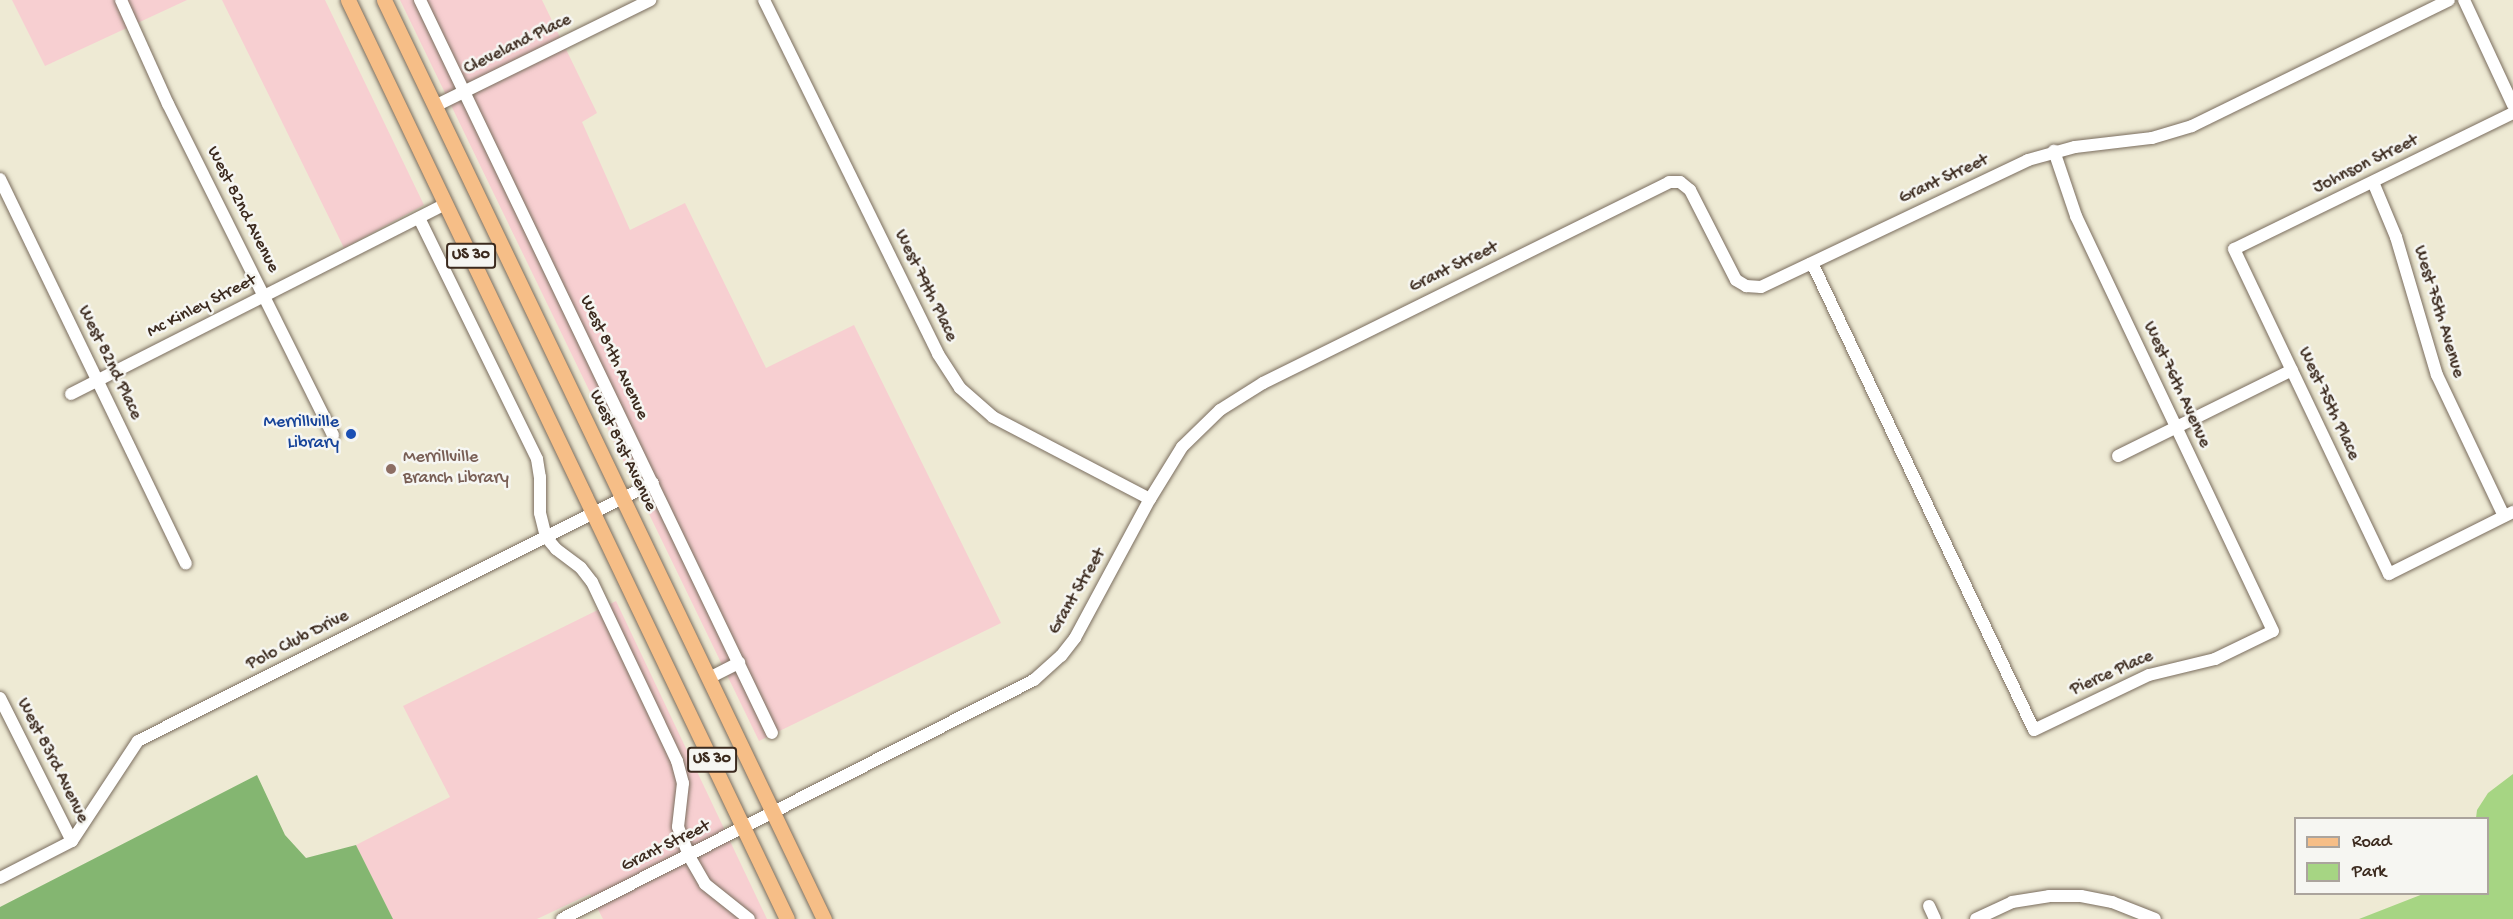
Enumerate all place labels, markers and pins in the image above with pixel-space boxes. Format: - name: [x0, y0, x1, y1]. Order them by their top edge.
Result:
- place label: Merrillville Library: [264, 413, 339, 456]
- marker: Merrillville Library: [344, 427, 358, 441]
- place label: Merrillville Branch Library: [403, 448, 509, 490]
- marker: Merrillville Branch Library: [384, 462, 398, 476]

